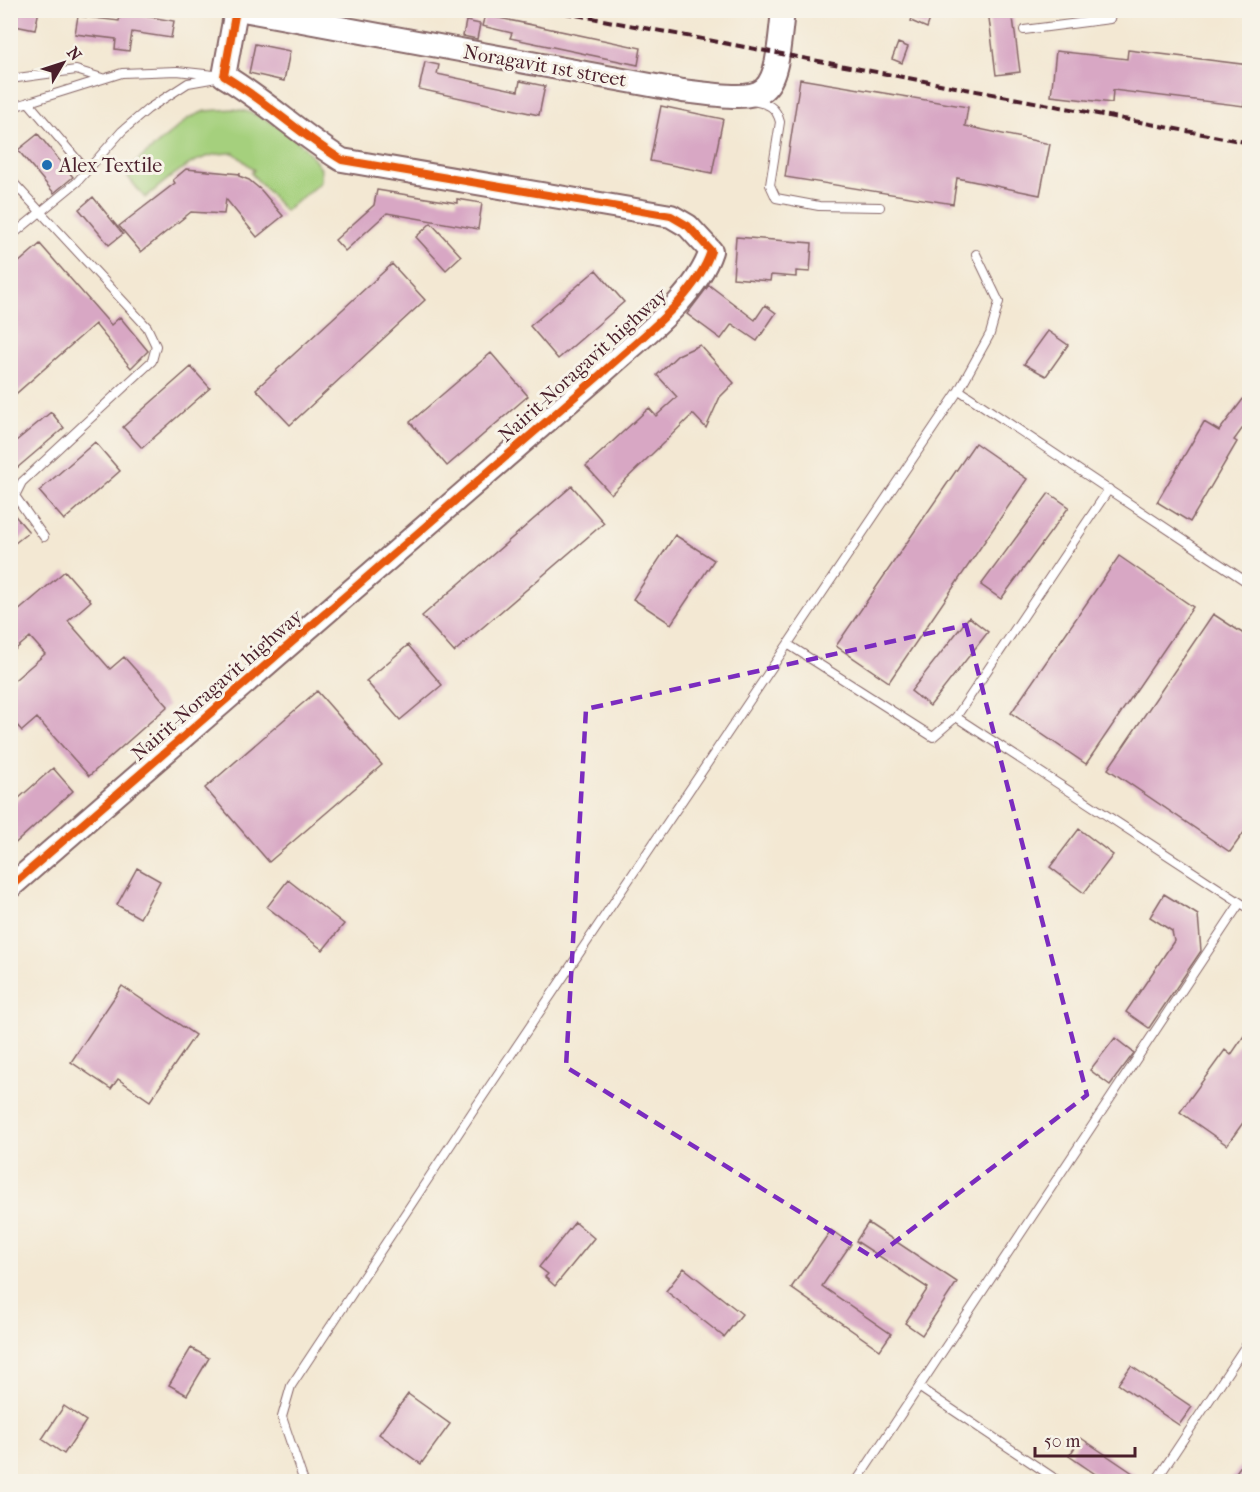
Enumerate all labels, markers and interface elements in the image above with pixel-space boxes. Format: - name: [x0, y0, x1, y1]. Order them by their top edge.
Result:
- north arrow: [33, 33, 93, 93]
- street label: Noragavit 1st street: [462, 40, 628, 92]
- text: N: [63, 43, 86, 65]
- place label: Alex Textile: [58, 154, 162, 177]
- marker: Alex Textile: [40, 158, 54, 172]
- street label: Nairit-Noragavit highway: [494, 282, 673, 447]
- street label: Nairit-Noragavit highway: [127, 604, 308, 765]
- scale bar: [1035, 1420, 1136, 1458]
- text: 50 m: [1044, 1431, 1081, 1452]

